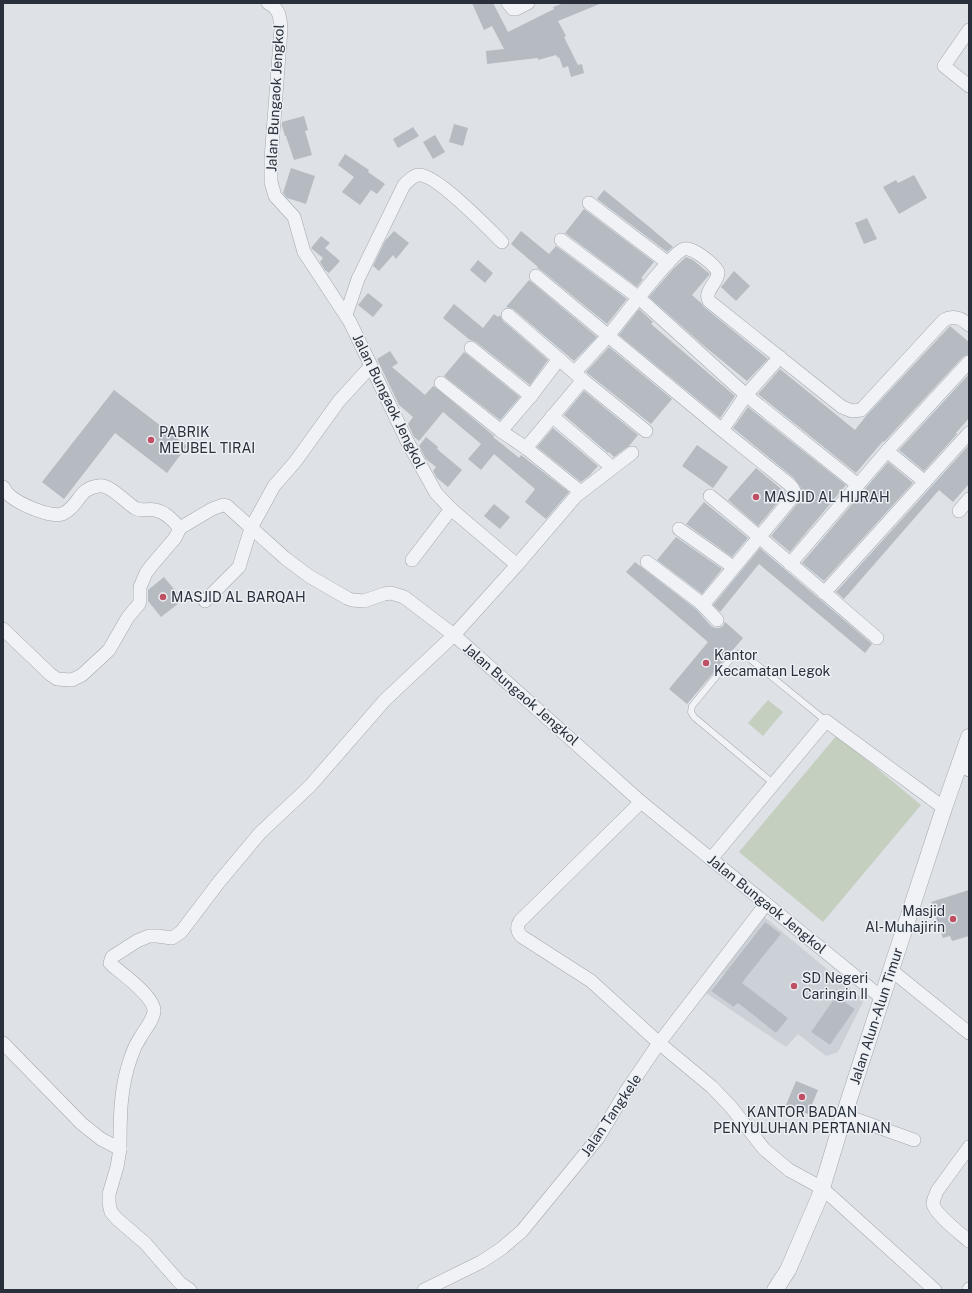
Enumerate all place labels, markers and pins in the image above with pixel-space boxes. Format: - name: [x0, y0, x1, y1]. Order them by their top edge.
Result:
- place label: PABRIK MEUBEL TIRAI: [159, 424, 255, 456]
- marker: PABRIK MEUBEL TIRAI: [146, 435, 156, 445]
- place label: MASJID AL HIJRAH: [764, 489, 890, 505]
- marker: MASJID AL HIJRAH: [751, 492, 761, 502]
- place label: MASJID AL BARQAH: [171, 589, 306, 605]
- marker: MASJID AL BARQAH: [158, 592, 168, 602]
- place label: Kantor Kecamatan Legok: [714, 647, 831, 679]
- marker: Kantor Kecamatan Legok: [701, 658, 711, 668]
- place label: Masjid Al-Muhajirin: [865, 903, 945, 935]
- marker: Masjid Al-Muhajirin: [948, 914, 958, 924]
- place label: SD Negeri Caringin II: [802, 970, 868, 1002]
- marker: SD Negeri Caringin II: [789, 981, 799, 991]
- marker: KANTOR BADAN PENYULUHAN PERTANIAN: [797, 1092, 807, 1102]
- place label: KANTOR BADAN PENYULUHAN PERTANIAN: [713, 1104, 891, 1136]

